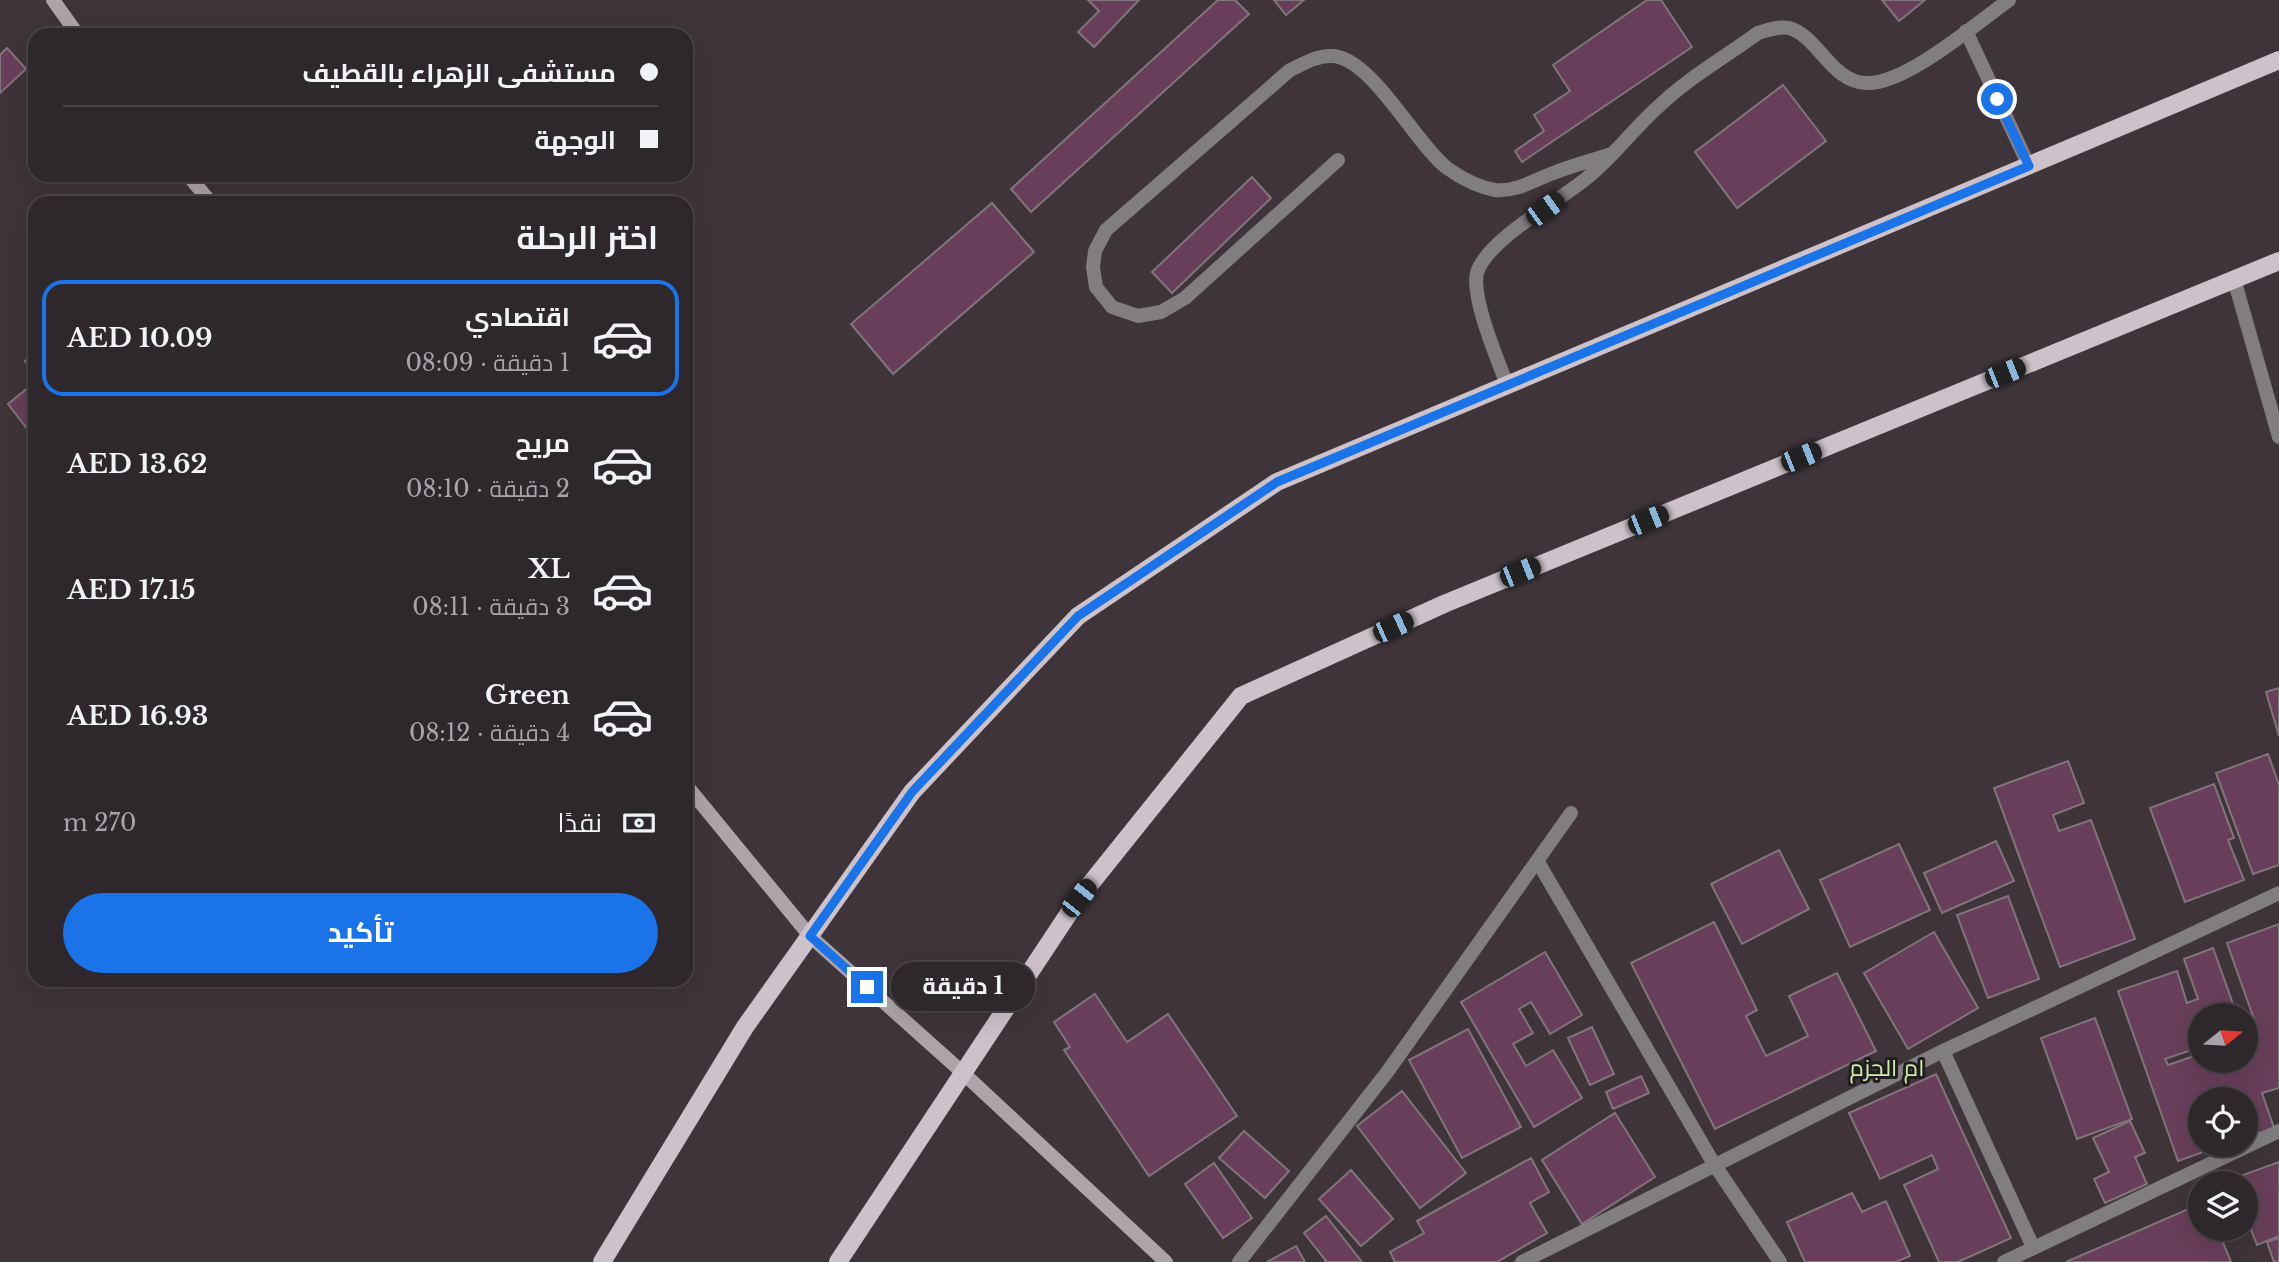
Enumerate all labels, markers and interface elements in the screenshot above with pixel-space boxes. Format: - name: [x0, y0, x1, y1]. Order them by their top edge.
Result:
- text: مستشفى الزهراء بالقطيف: [302, 57, 616, 89]
- route start: [1981, 83, 2013, 115]
- text: الوجهة: [535, 124, 616, 156]
- car: [1522, 188, 1569, 230]
- text: اختر الرحلة: [516, 218, 658, 258]
- text: اقتصادي: [465, 301, 570, 333]
- icon: car: [591, 307, 654, 370]
- text: AED 10.09: [67, 322, 213, 354]
- text: 1 دقيقة · 08:09: [405, 349, 570, 377]
- car: [1982, 355, 2029, 391]
- text: مريح: [515, 427, 570, 459]
- icon: car: [591, 433, 654, 496]
- car: [1778, 439, 1825, 475]
- text: AED 13.62: [67, 448, 207, 480]
- text: 2 دقيقة · 08:10: [406, 475, 570, 503]
- car: [1625, 502, 1672, 538]
- text: XL: [528, 553, 570, 585]
- car: [1497, 554, 1544, 590]
- icon: car: [591, 559, 654, 622]
- text: AED 17.15: [67, 574, 196, 606]
- text: 3 دقيقة · 08:11: [412, 593, 570, 621]
- car: [1370, 609, 1417, 645]
- text: Green: [485, 679, 570, 711]
- icon: car: [591, 685, 654, 748]
- text: AED 16.93: [67, 700, 208, 732]
- text: 4 دقيقة · 08:12: [409, 719, 570, 747]
- icon: cash: [620, 804, 658, 842]
- text: نقدًا: [558, 807, 602, 839]
- text: 270 m: [63, 809, 136, 837]
- car: [1058, 875, 1101, 921]
- button: تأكيد: [63, 893, 658, 973]
- callout: 1 دقيقة: [892, 962, 1035, 1012]
- route end: [851, 971, 883, 1003]
- text: 1 دقيقة: [922, 972, 1004, 1000]
- north arrow: [2188, 1003, 2258, 1073]
- map controls: [2188, 1003, 2258, 1241]
- district label: ام الجزم: [1850, 1054, 1924, 1084]
- button: locate: [2188, 1087, 2258, 1157]
- button: layers: [2188, 1171, 2258, 1241]

